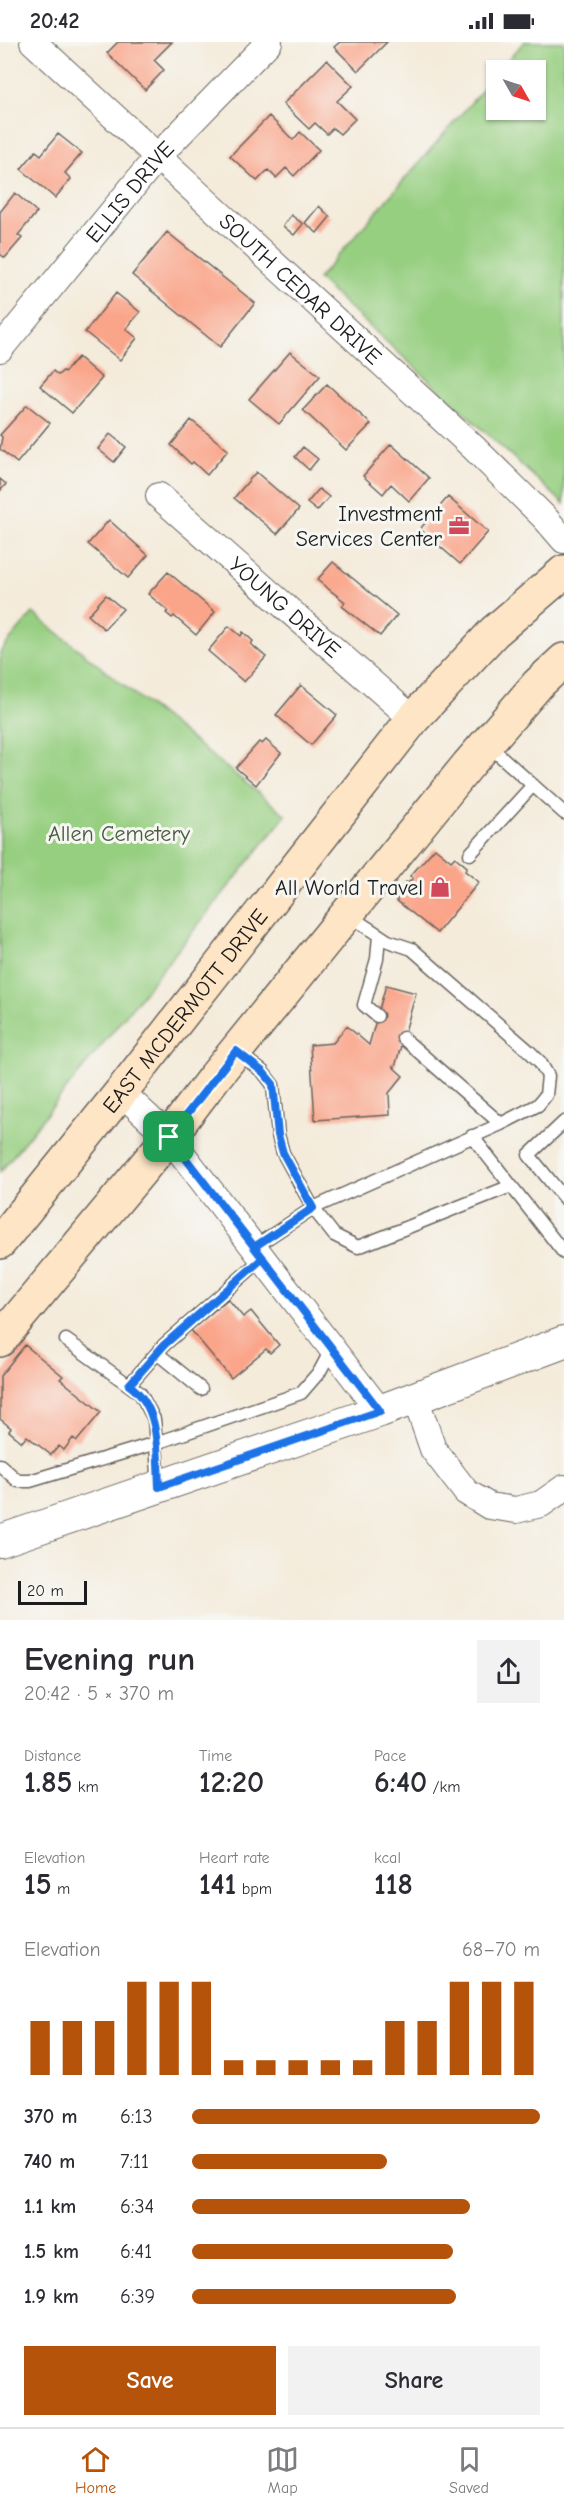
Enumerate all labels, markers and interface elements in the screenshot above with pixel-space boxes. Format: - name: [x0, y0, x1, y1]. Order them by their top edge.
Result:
- text: 20:42: [30, 8, 79, 34]
- north arrow: [486, 60, 546, 120]
- map controls: [486, 60, 546, 120]
- street label: ELLIS DRIVE: [81, 136, 180, 248]
- street label: SOUTH CEDAR DRIVE: [214, 208, 386, 370]
- place label: Investment Services Center: [296, 501, 443, 552]
- office icon: Investment Services Center: [447, 514, 471, 538]
- street label: YOUNG DRIVE: [224, 552, 346, 663]
- park label: Allen Cemetery: [48, 821, 190, 847]
- place label: All World Travel: [275, 875, 423, 901]
- shop icon: All World Travel: [428, 875, 452, 899]
- street label: EAST MCDERMOTT DRIVE: [97, 904, 273, 1119]
- pin: [143, 1111, 194, 1162]
- icon: arrive: [152, 1120, 185, 1153]
- scale bar: [18, 1578, 87, 1606]
- text: 20 m: [27, 1582, 64, 1600]
- text: Evening run: [24, 1640, 195, 1678]
- button: share: [477, 1640, 540, 1703]
- text: 20:42 · 5 × 370 m: [24, 1682, 174, 1705]
- text: Distance: [24, 1747, 81, 1765]
- text: Time: [199, 1747, 232, 1765]
- text: Pace: [374, 1747, 406, 1765]
- text: 1.85: [24, 1765, 73, 1800]
- text: 12:20: [199, 1765, 264, 1800]
- text: 6:40: [374, 1765, 427, 1800]
- text: km: [73, 1778, 99, 1796]
- text: /km: [427, 1778, 460, 1796]
- text: Elevation: [24, 1849, 85, 1867]
- text: Heart rate: [199, 1849, 270, 1867]
- text: kcal: [374, 1849, 401, 1867]
- text: 15: [24, 1867, 52, 1902]
- text: 141: [199, 1867, 236, 1902]
- text: 118: [374, 1867, 413, 1902]
- text: m: [52, 1880, 70, 1898]
- text: bpm: [236, 1880, 272, 1898]
- text: Elevation: [24, 1938, 101, 1961]
- text: 68–70 m: [462, 1938, 540, 1961]
- text: 370 m: [24, 2105, 77, 2128]
- text: 6:13: [120, 2105, 153, 2128]
- text: 740 m: [24, 2150, 75, 2173]
- text: 7:11: [120, 2150, 149, 2173]
- text: 1.1 km: [24, 2195, 76, 2218]
- text: 6:34: [120, 2195, 154, 2218]
- text: 1.5 km: [24, 2240, 79, 2263]
- text: 6:41: [120, 2240, 152, 2263]
- text: 1.9 km: [24, 2285, 79, 2308]
- text: 6:39: [120, 2285, 155, 2308]
- button: Save: [24, 2346, 276, 2415]
- button: Share: [288, 2346, 540, 2415]
- tab: Home: [75, 2443, 116, 2497]
- tab: Map: [266, 2443, 299, 2497]
- tab: Saved: [449, 2443, 489, 2497]

